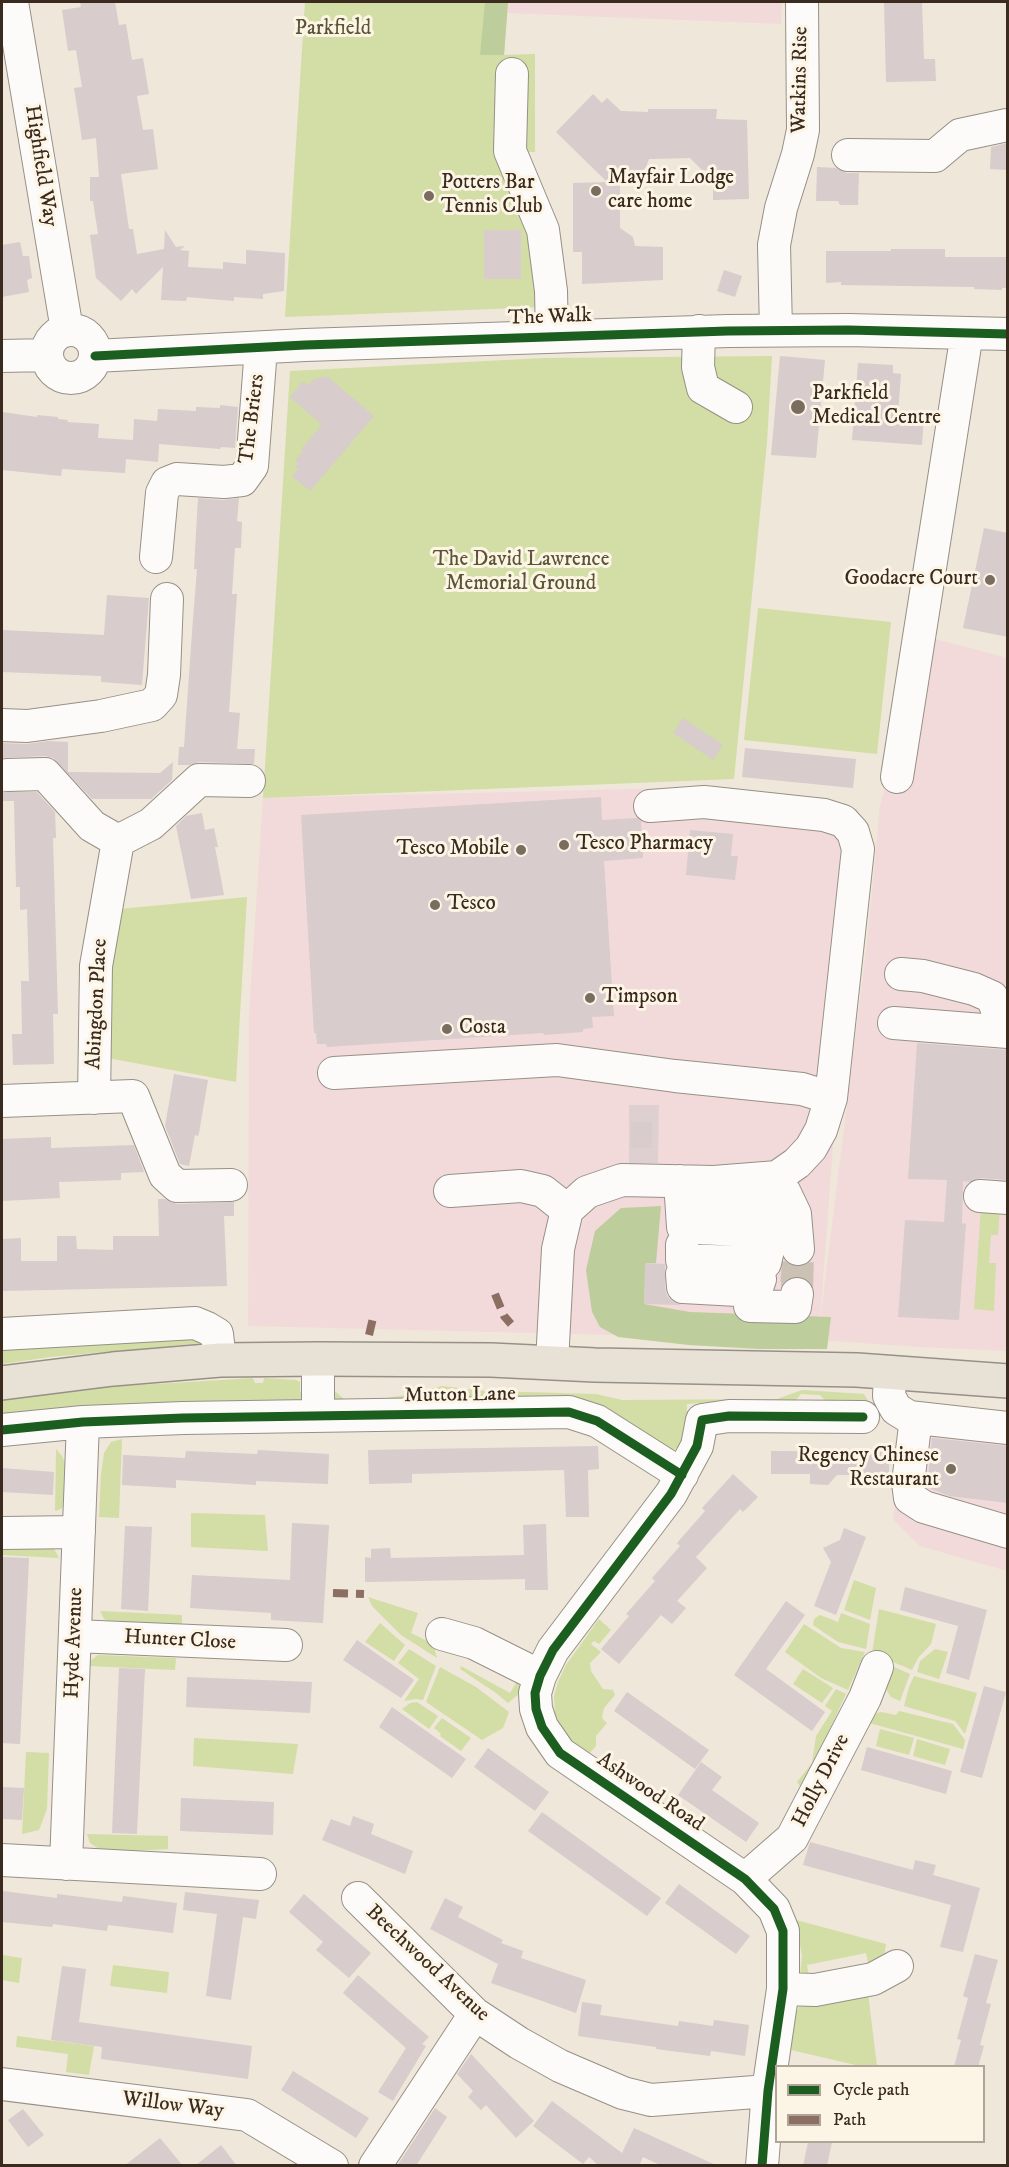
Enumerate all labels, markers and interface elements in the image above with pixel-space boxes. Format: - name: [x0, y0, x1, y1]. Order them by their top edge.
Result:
- park label: Parkfield: [295, 17, 371, 43]
- street label: Watkins Rise: [787, 26, 815, 134]
- street label: Highfield Way: [18, 103, 62, 229]
- place label: Mayfair Lodge care home: [608, 166, 734, 216]
- place label: Potters Bar Tennis Club: [441, 171, 543, 221]
- marker: Mayfair Lodge care home: [589, 184, 603, 198]
- marker: Potters Bar Tennis Club: [422, 189, 436, 203]
- street label: The Walk: [508, 304, 592, 332]
- street label: The Briers: [235, 373, 271, 465]
- place label: Parkfield Medical Centre: [812, 382, 941, 432]
- marker: Parkfield Medical Centre: [789, 398, 807, 416]
- park label: The David Lawrence Memorial Ground: [433, 548, 609, 598]
- place label: Goodacre Court: [845, 567, 978, 593]
- marker: Goodacre Court: [983, 573, 997, 587]
- place label: Tesco Pharmacy: [576, 832, 713, 858]
- place label: Tesco Mobile: [396, 837, 509, 863]
- marker: Tesco Pharmacy: [557, 838, 571, 852]
- marker: Tesco Mobile: [514, 843, 528, 857]
- place label: Tesco: [447, 892, 496, 918]
- marker: Tesco: [428, 898, 442, 912]
- street label: Abingdon Place: [82, 938, 114, 1070]
- place label: Timpson: [602, 985, 678, 1011]
- marker: Timpson: [583, 991, 597, 1005]
- place label: Costa: [459, 1016, 506, 1042]
- marker: Costa: [440, 1022, 454, 1036]
- street label: Mutton Lane: [404, 1382, 516, 1410]
- place label: Regency Chinese Restaurant: [797, 1444, 939, 1494]
- marker: Regency Chinese Restaurant: [944, 1462, 958, 1476]
- street label: Hyde Avenue: [60, 1587, 90, 1699]
- street label: Hunter Close: [123, 1625, 237, 1657]
- street label: Holly Drive: [788, 1730, 856, 1832]
- street label: Ashwood Road: [592, 1748, 708, 1838]
- street label: Beechwood Avenue: [360, 1900, 494, 2028]
- legend: [775, 2065, 985, 2143]
- text: Cycle path: [833, 2079, 910, 2101]
- street label: Willow Way: [121, 2087, 225, 2125]
- text: Path: [833, 2109, 866, 2131]

